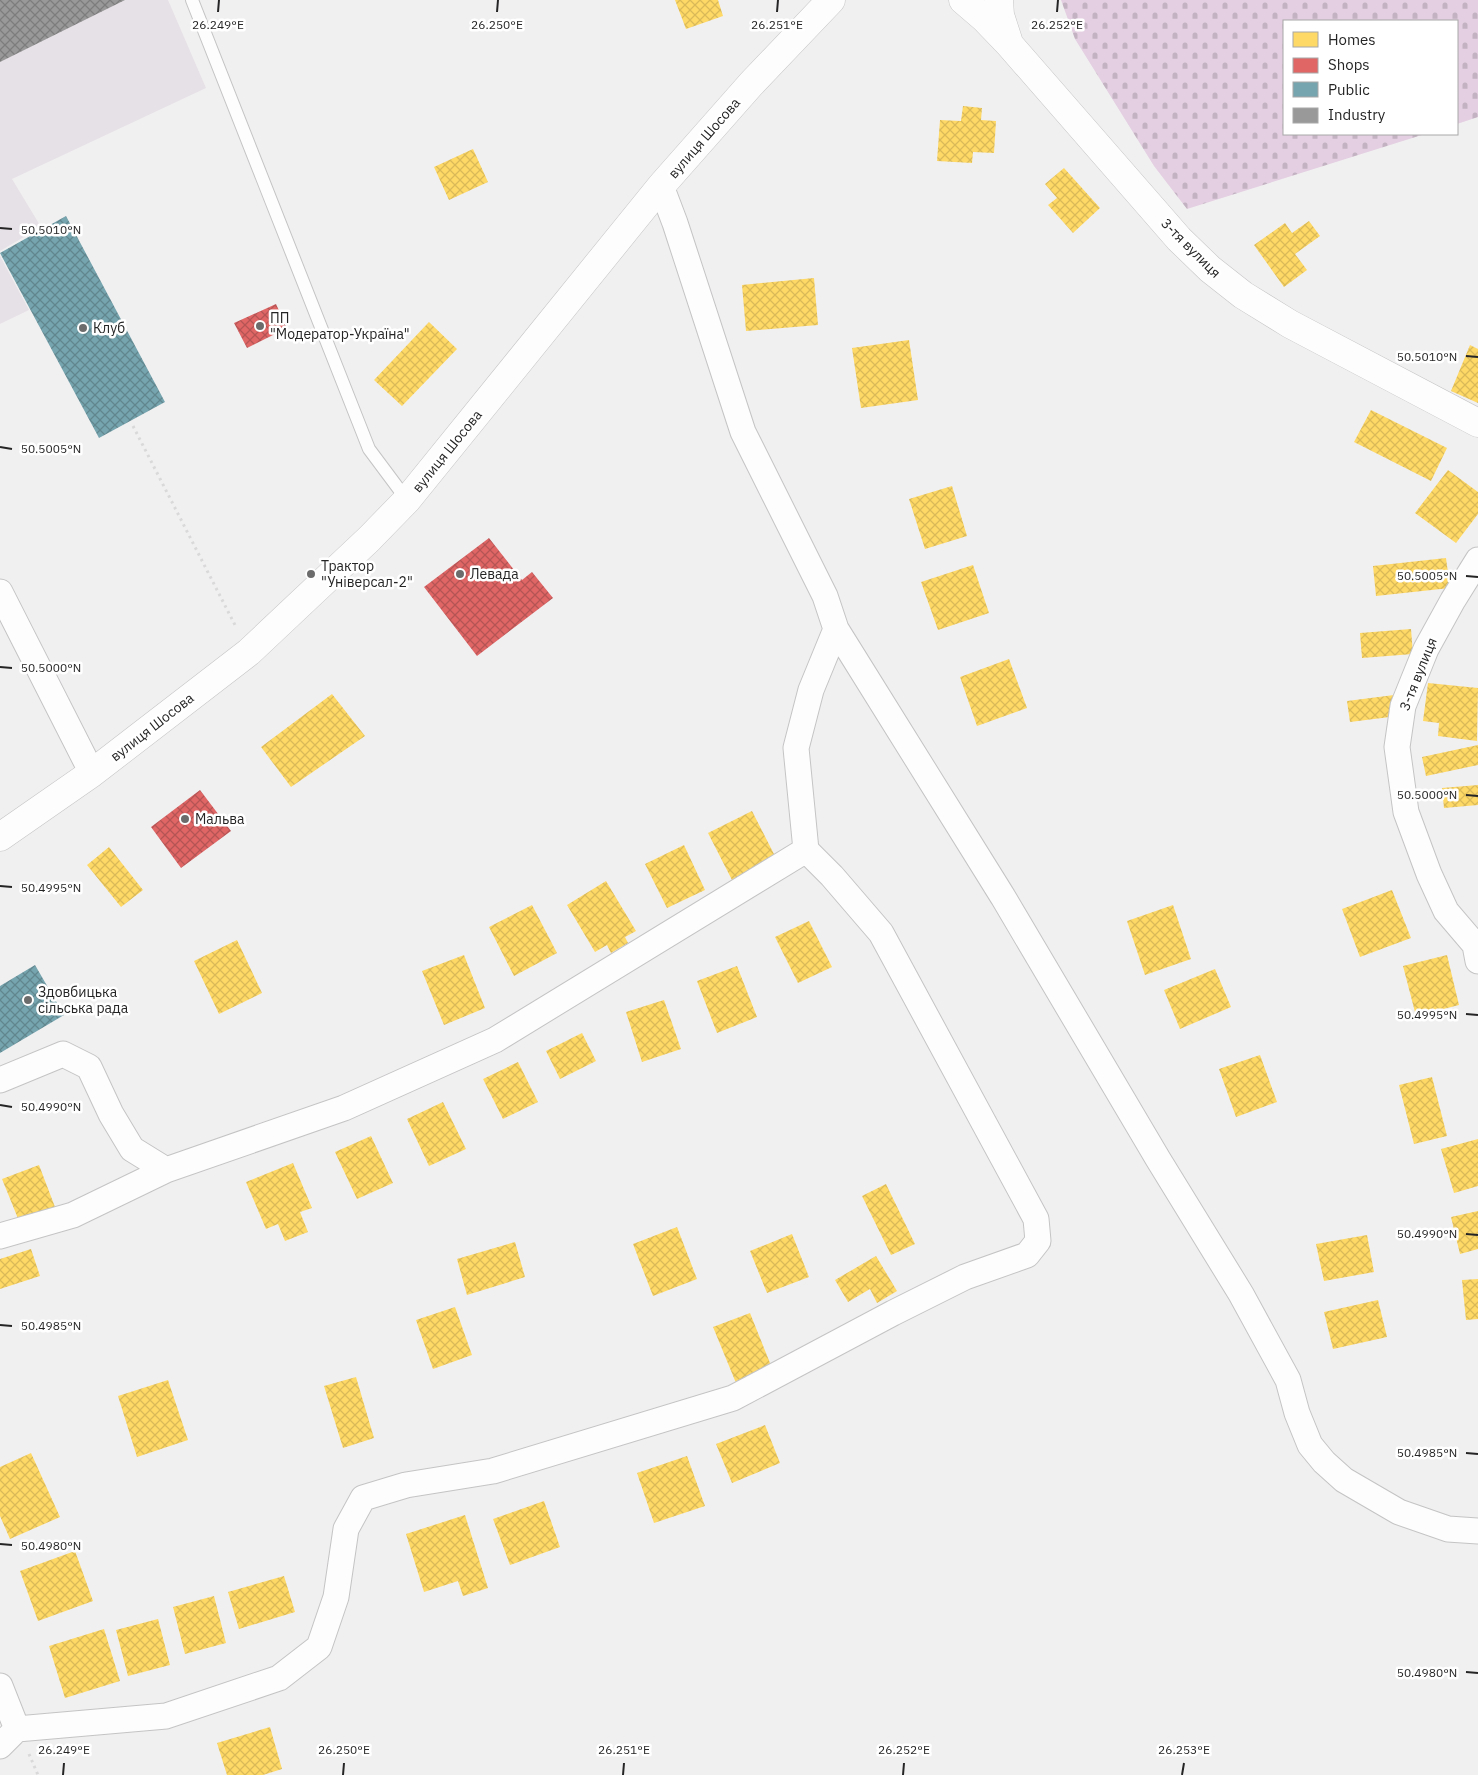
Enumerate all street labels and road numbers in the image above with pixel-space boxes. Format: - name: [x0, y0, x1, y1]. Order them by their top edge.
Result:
- street label: вулиця Шосова: [664, 94, 744, 182]
- street label: 3-тя вулиця: [1157, 214, 1225, 282]
- street label: вулиця Шосова: [408, 406, 486, 496]
- street label: 3-тя вулиця: [1395, 635, 1441, 713]
- street label: вулиця Шосова: [107, 688, 198, 765]

